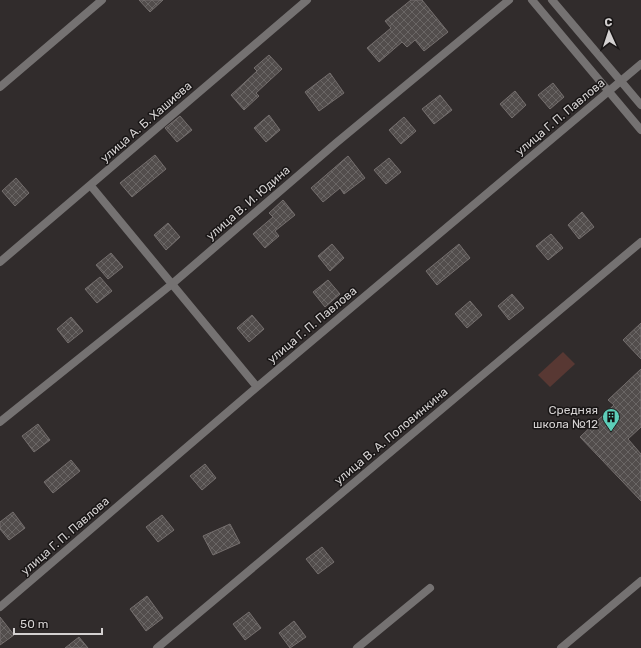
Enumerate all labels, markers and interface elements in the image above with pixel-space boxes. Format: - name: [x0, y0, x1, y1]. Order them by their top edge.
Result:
- north arrow: [589, 12, 629, 52]
- text: С: [604, 16, 613, 29]
- street label: улица Г. П. Павлова: [513, 76, 607, 158]
- street label: улица А. Б. Хашиева: [98, 79, 194, 165]
- street label: улица В. И. Юдина: [203, 163, 293, 243]
- street label: улица Г. П. Павлова: [265, 284, 359, 366]
- street label: улица В. А. Половинкина: [331, 384, 451, 488]
- place label: Средняя школа №12: [533, 403, 598, 431]
- building icon: Средняя школа №12: [601, 407, 621, 432]
- street label: улица Г. П. Павлова: [18, 494, 112, 578]
- scale bar: [14, 610, 102, 636]
- text: 50 m: [20, 617, 48, 631]

